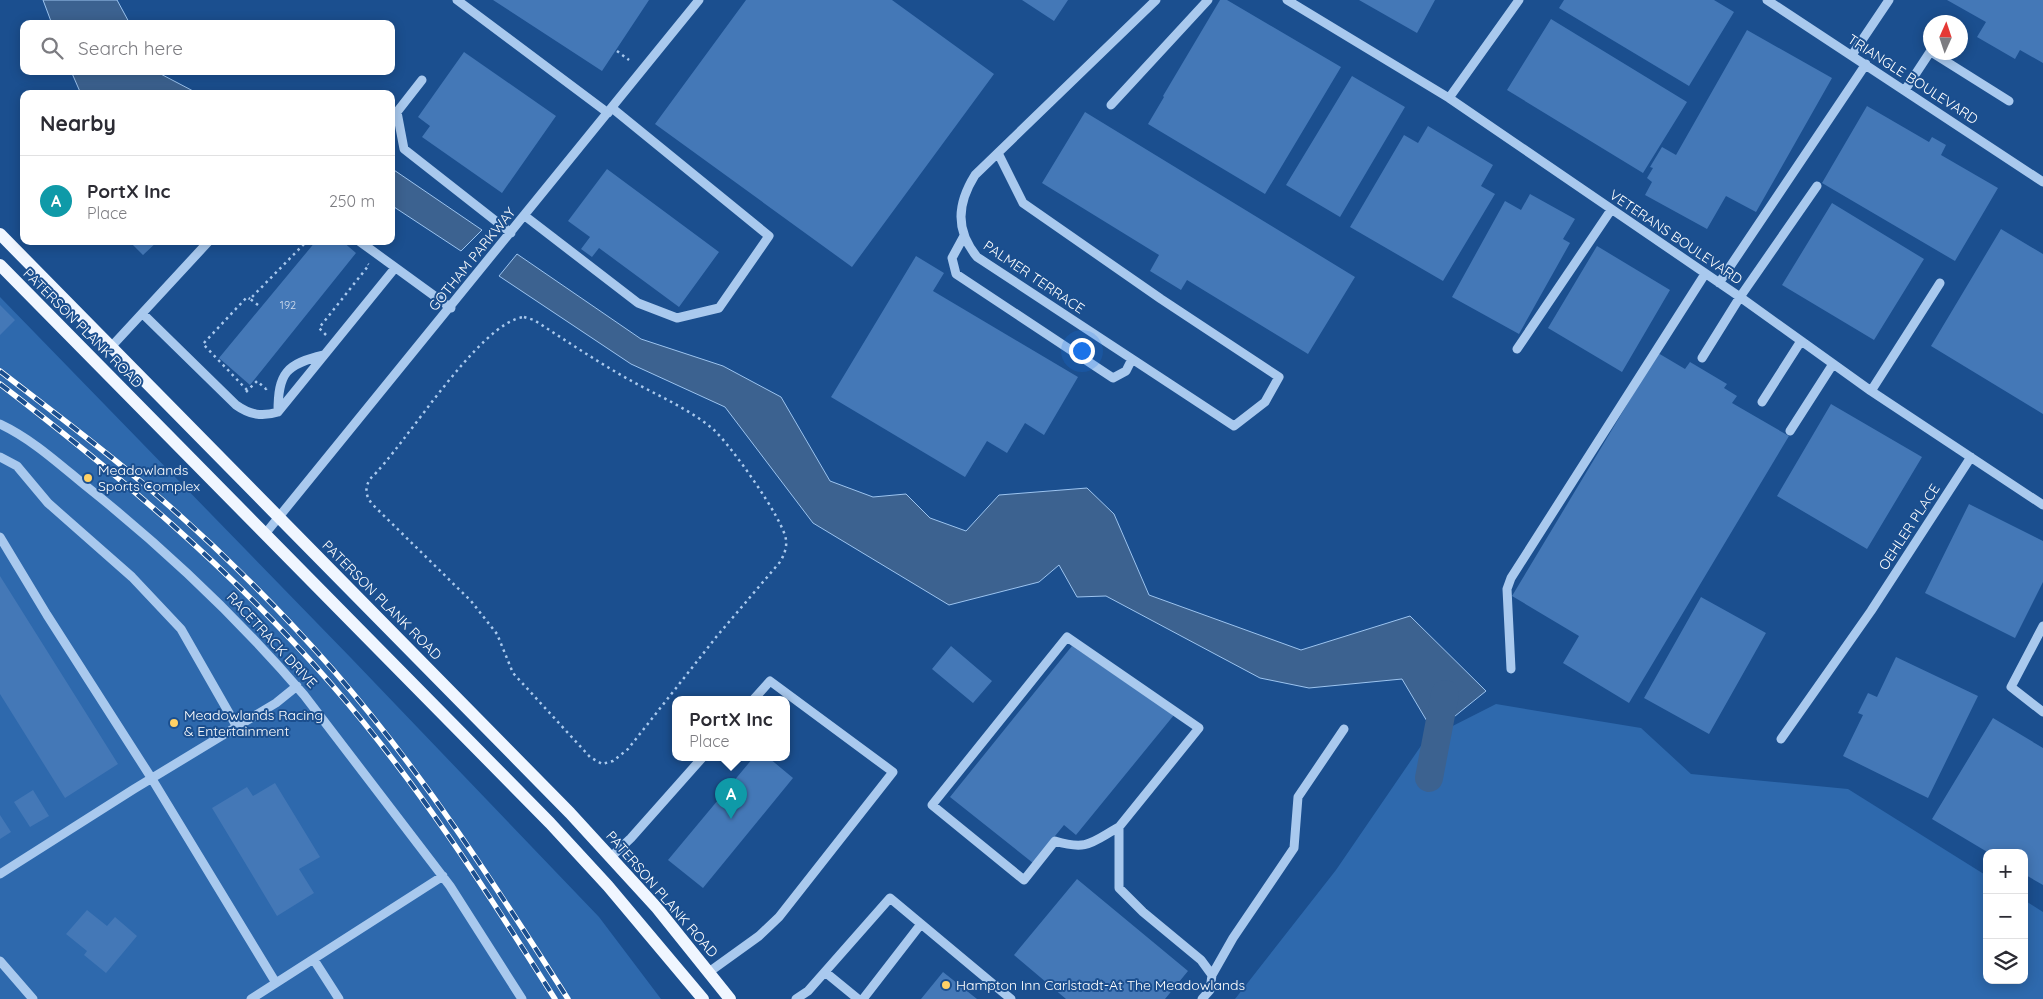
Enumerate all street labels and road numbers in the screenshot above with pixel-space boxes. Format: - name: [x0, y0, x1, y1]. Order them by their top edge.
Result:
- street label: TRIANGLE BOULEVARD: [1844, 30, 1982, 128]
- street label: VETERANS BOULEVARD: [1606, 186, 1746, 288]
- street label: GOTHAM PARKWAY: [425, 203, 519, 315]
- street label: PALMER TERRACE: [980, 236, 1088, 318]
- street label: PATERSON PLANK ROAD: [19, 264, 147, 392]
- street label: OEHLER PLACE: [1874, 480, 1944, 574]
- street label: PATERSON PLANK ROAD: [318, 536, 446, 664]
- street label: RACETRACK DRIVE: [223, 588, 321, 692]
- street label: PATERSON PLANK ROAD: [602, 827, 722, 961]

